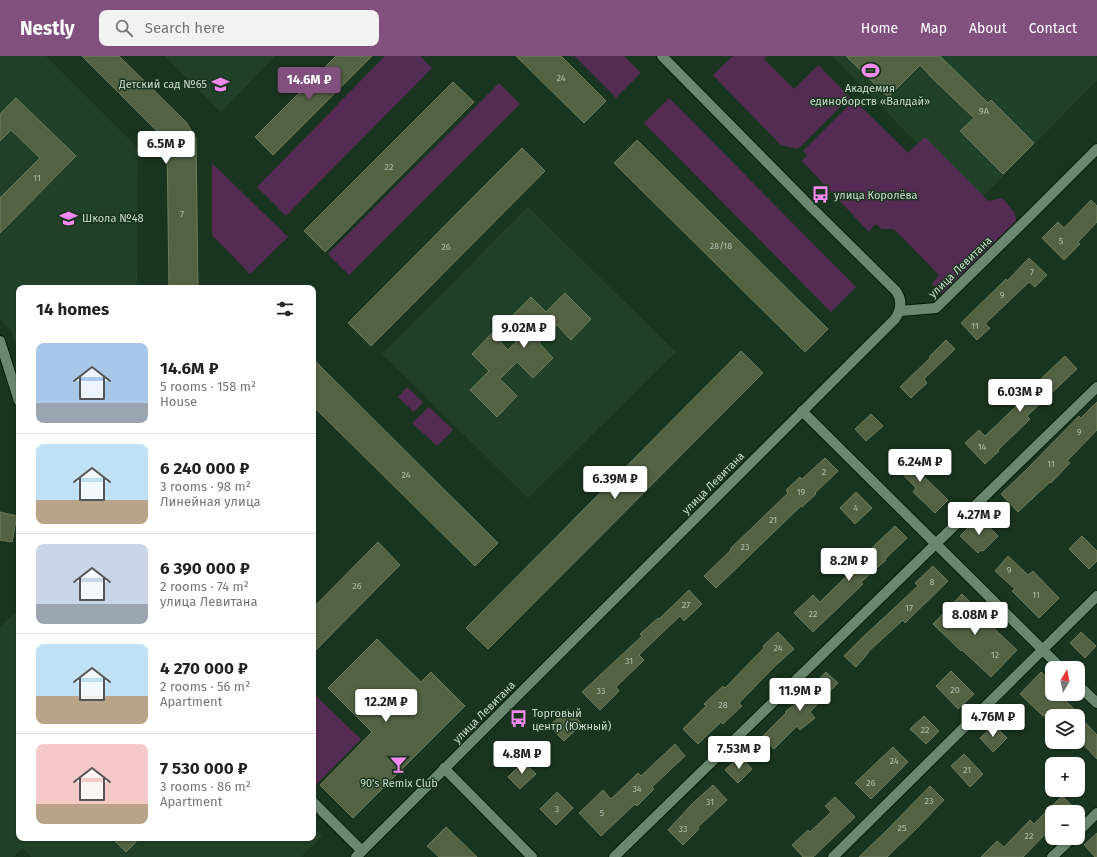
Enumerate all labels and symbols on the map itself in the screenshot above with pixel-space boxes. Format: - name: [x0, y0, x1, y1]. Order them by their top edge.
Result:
- sports icon: Академия единоборств «Валдай»: [860, 60, 880, 80]
- pin: 14.6M ₽: [272, 67, 346, 101]
- house number: 24: [556, 73, 566, 83]
- school or university icon: Детский сад №65: [210, 74, 230, 94]
- place label: Детский сад №65: [118, 78, 207, 91]
- place label: Академия единоборств «Валдай»: [810, 82, 930, 108]
- house number: 9А: [979, 106, 990, 116]
- pin: 6.5M ₽: [133, 131, 199, 165]
- house number: 22: [385, 162, 393, 172]
- house number: 11: [33, 173, 41, 183]
- bus stop icon: улица Королёва: [811, 185, 831, 205]
- place label: улица Королёва: [834, 189, 918, 202]
- school or university icon: Школа №48: [59, 208, 79, 228]
- house number: 7: [180, 209, 184, 219]
- place label: Школа №48: [82, 212, 144, 225]
- street label: улица Левитана: [926, 234, 995, 301]
- house number: 5: [1059, 236, 1064, 246]
- house number: 28/18: [710, 241, 732, 251]
- house number: 26: [441, 242, 451, 252]
- house number: 7: [1030, 267, 1034, 277]
- house number: 9: [1000, 290, 1005, 300]
- pin: 9.02M ₽: [487, 315, 561, 349]
- house number: 11: [971, 321, 979, 331]
- pin: 6.03M ₽: [983, 379, 1057, 413]
- house number: 9: [1077, 427, 1082, 437]
- house number: 14: [978, 442, 987, 452]
- pin: 6.24M ₽: [883, 449, 957, 483]
- street label: улица Левитана: [680, 450, 747, 517]
- house number: 11: [1047, 459, 1055, 469]
- pin: 6.39M ₽: [578, 466, 652, 500]
- house number: 2: [822, 467, 826, 477]
- house number: 24: [401, 470, 411, 480]
- house number: 19: [797, 487, 806, 497]
- pin: 4.27M ₽: [942, 502, 1016, 536]
- house number: 4: [854, 503, 859, 513]
- house number: 21: [769, 515, 777, 525]
- house number: 23: [741, 542, 749, 552]
- pin: 8.2M ₽: [816, 548, 882, 582]
- house number: 9: [1007, 565, 1012, 575]
- house number: 8: [930, 577, 935, 587]
- house number: 26: [352, 581, 362, 591]
- house number: 11: [1032, 590, 1040, 600]
- house number: 27: [682, 600, 690, 610]
- pin: 8.08M ₽: [938, 602, 1012, 636]
- house number: 17: [905, 603, 913, 613]
- house number: 22: [809, 609, 817, 619]
- house number: 24: [773, 643, 783, 653]
- house number: 12: [991, 650, 999, 660]
- house number: 31: [625, 656, 633, 666]
- north arrow: [1045, 661, 1085, 701]
- pin: 11.9M ₽: [763, 678, 837, 712]
- street label: улица Левитана: [451, 679, 518, 746]
- house number: 20: [950, 685, 960, 695]
- house number: 33: [597, 686, 605, 696]
- pin: 12.2M ₽: [349, 689, 423, 723]
- house number: 28: [718, 700, 728, 710]
- pin: 4.76M ₽: [956, 704, 1030, 738]
- place label: Торговый центр (Южный): [532, 707, 612, 733]
- bus stop icon: Торговый центр (Южный): [509, 709, 529, 729]
- house number: 22: [921, 725, 929, 735]
- pin: 7.53M ₽: [702, 736, 776, 770]
- pin: 4.8M ₽: [489, 741, 555, 775]
- bar icon: 90's Remix Club: [389, 755, 409, 775]
- house number: 24: [889, 756, 899, 766]
- house number: 21: [963, 765, 971, 775]
- place label: 90's Remix Club: [360, 777, 438, 790]
- house number: 26: [866, 778, 876, 788]
- house number: 34: [632, 784, 642, 794]
- house number: 23: [925, 796, 933, 806]
- house number: 31: [706, 797, 714, 807]
- house number: 3: [555, 804, 559, 814]
- house number: 5: [600, 808, 605, 818]
- house number: 25: [898, 823, 907, 833]
- house number: 33: [679, 824, 687, 834]
- house number: 22: [1025, 831, 1033, 841]

